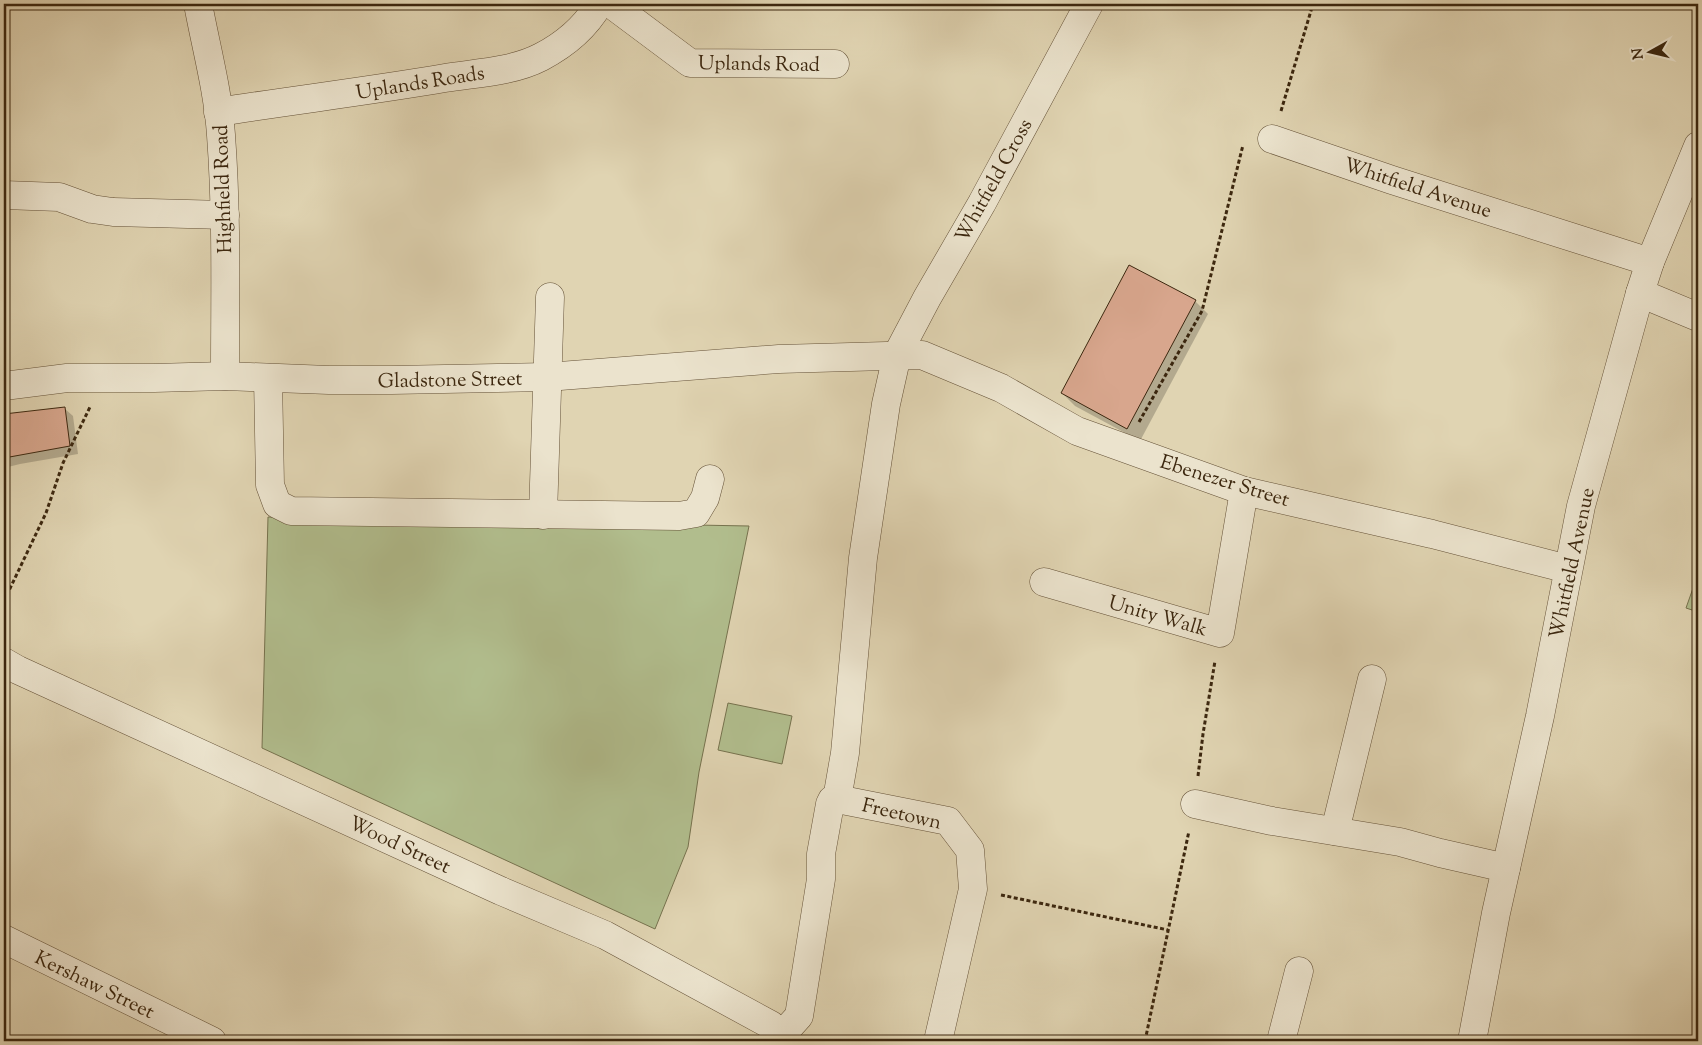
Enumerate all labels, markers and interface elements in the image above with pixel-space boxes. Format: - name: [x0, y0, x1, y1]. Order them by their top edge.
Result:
- north arrow: [1624, 28, 1674, 78]
- text: N: [1628, 47, 1650, 60]
- street label: Uplands Road: [698, 50, 820, 81]
- street label: Uplands Roads: [354, 60, 487, 109]
- street label: Whitfield Cross: [949, 114, 1041, 248]
- street label: Highfield Road: [208, 124, 241, 254]
- street label: Whitfield Avenue: [1339, 152, 1495, 227]
- street label: Gladstone Street: [377, 366, 523, 397]
- street label: Ebenezer Street: [1156, 449, 1293, 516]
- street label: Whitfield Avenue: [1543, 485, 1604, 642]
- street label: Unity Walk: [1104, 589, 1210, 645]
- street label: Freetown: [859, 792, 944, 839]
- street label: Wood Street: [343, 810, 455, 883]
- street label: Kershaw Street: [29, 945, 159, 1028]

